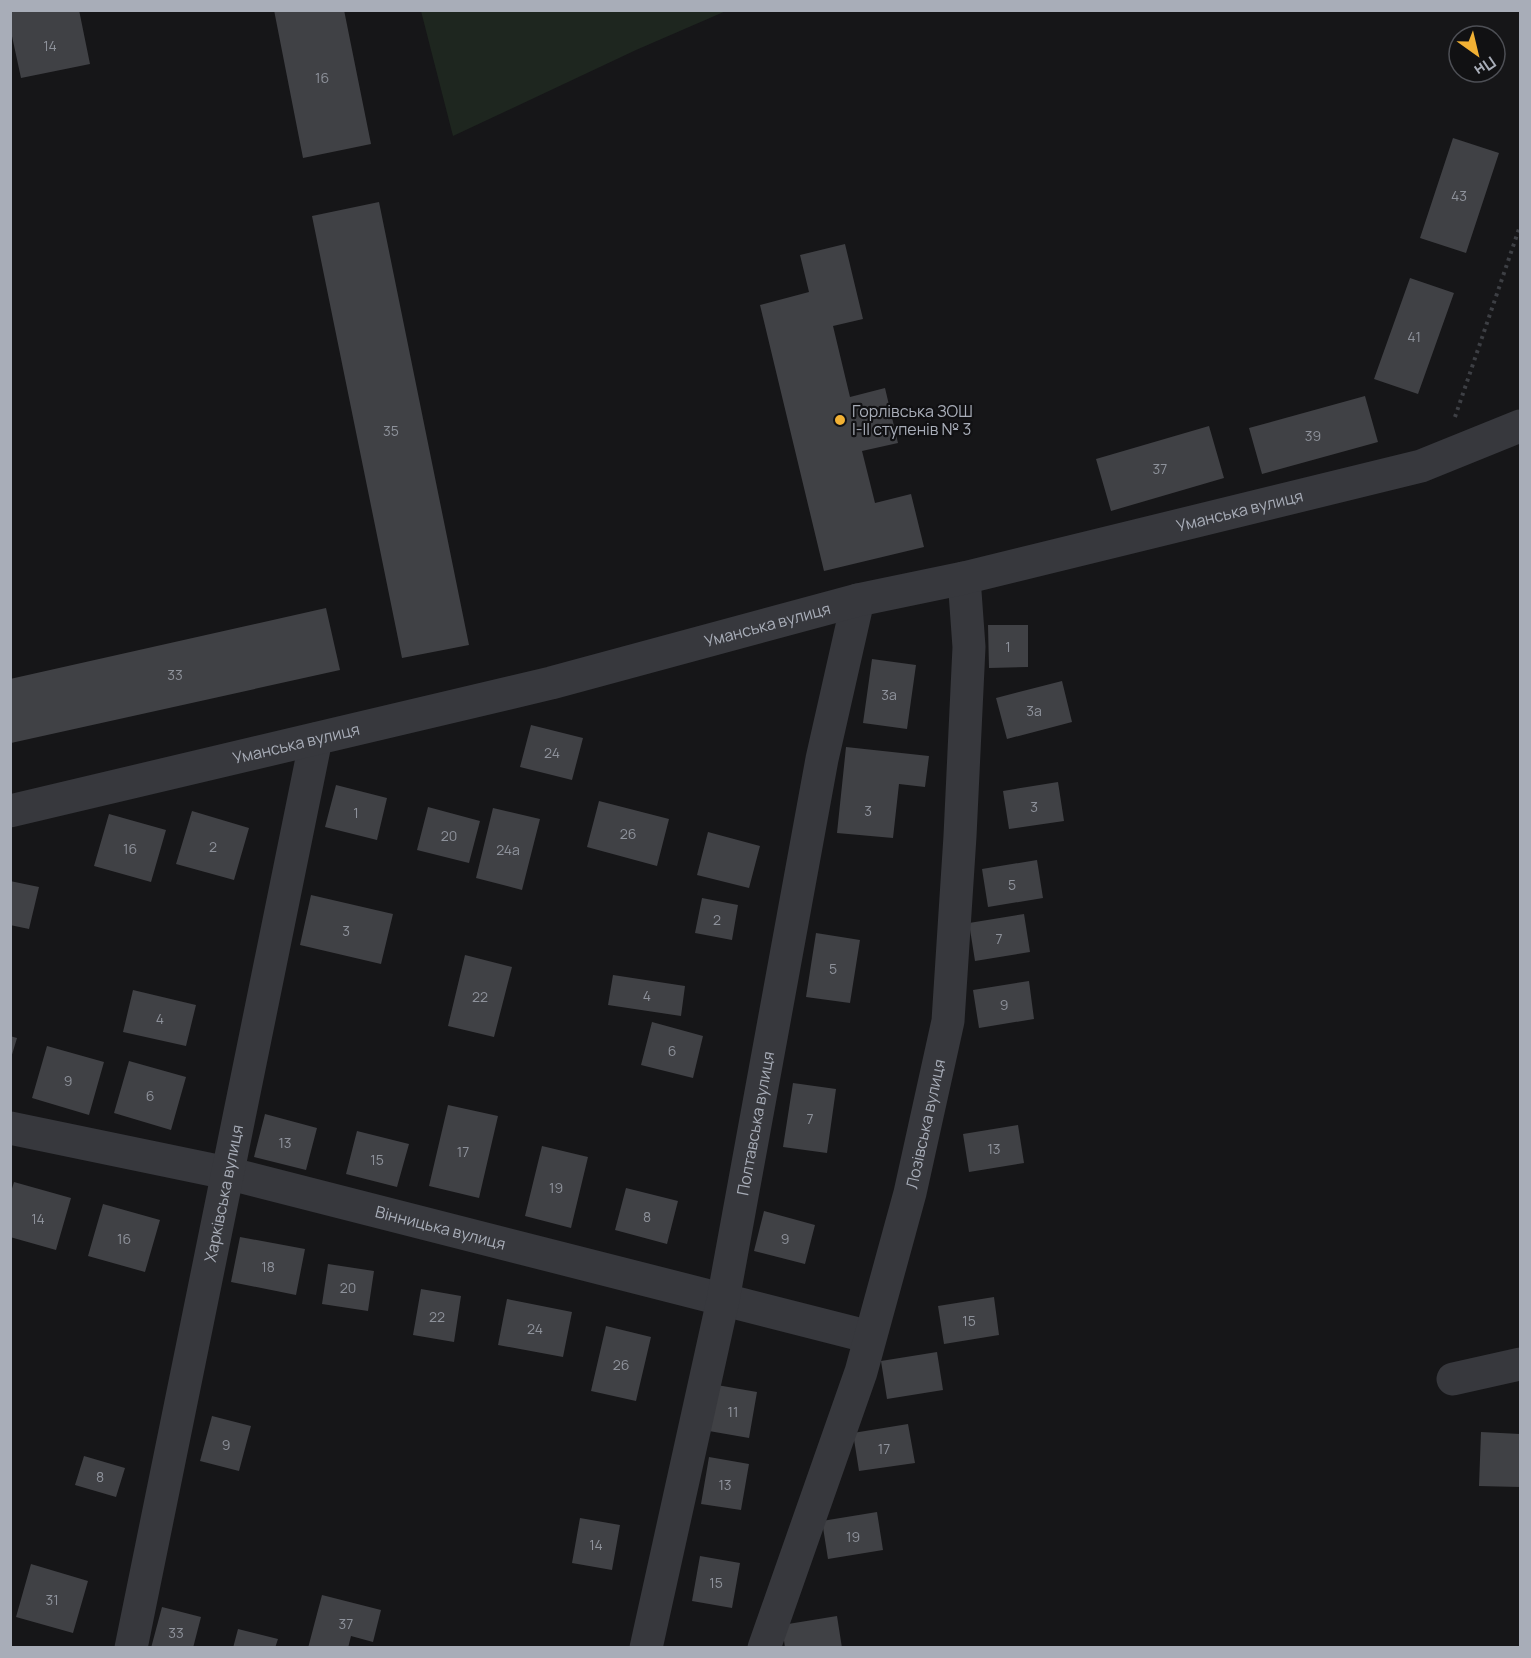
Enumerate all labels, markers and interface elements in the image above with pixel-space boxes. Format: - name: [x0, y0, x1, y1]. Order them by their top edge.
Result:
- north arrow: [1447, 24, 1507, 84]
- house number: 14: [43, 36, 57, 55]
- text: Пн: [1470, 51, 1500, 82]
- house number: 16: [315, 68, 329, 87]
- house number: 43: [1451, 186, 1467, 205]
- house number: 41: [1407, 327, 1421, 346]
- place label: Горлівська ЗОШ І-ІІ ступенів № 3: [852, 400, 973, 440]
- marker: Горлівська ЗОШ І-ІІ ступенів № 3: [833, 413, 847, 427]
- house number: 35: [383, 421, 399, 440]
- house number: 39: [1305, 426, 1321, 445]
- house number: 37: [1153, 459, 1167, 478]
- street label: Уманська вулиця: [1174, 484, 1305, 537]
- street label: Уманська вулиця: [702, 597, 833, 652]
- house number: 1: [1005, 637, 1011, 656]
- house number: 33: [167, 665, 183, 684]
- house number: 3а: [881, 685, 897, 704]
- house number: 3а: [1026, 701, 1042, 720]
- street label: Уманська вулиця: [230, 718, 362, 769]
- house number: 24: [544, 743, 560, 762]
- house number: 3: [1030, 797, 1038, 816]
- house number: 3: [864, 801, 872, 820]
- house number: 1: [353, 803, 359, 822]
- house number: 26: [620, 824, 636, 843]
- house number: 20: [441, 826, 457, 845]
- house number: 2: [209, 837, 217, 856]
- house number: 16: [123, 839, 137, 858]
- house number: 24а: [496, 840, 520, 859]
- house number: 5: [1008, 875, 1016, 894]
- house number: 2: [713, 910, 721, 929]
- house number: 3: [342, 921, 350, 940]
- house number: 7: [995, 929, 1003, 948]
- house number: 5: [829, 959, 837, 978]
- house number: 4: [643, 986, 651, 1005]
- house number: 22: [472, 987, 488, 1006]
- house number: 9: [1000, 995, 1008, 1014]
- house number: 4: [156, 1009, 164, 1028]
- house number: 6: [668, 1041, 676, 1060]
- street label: Полтавська вулиця: [731, 1049, 779, 1197]
- street label: Лозівська вулиця: [900, 1057, 950, 1191]
- house number: 9: [64, 1071, 72, 1090]
- house number: 6: [146, 1086, 154, 1105]
- house number: 7: [806, 1109, 814, 1128]
- street label: Харківська вулиця: [199, 1123, 248, 1264]
- house number: 13: [278, 1133, 292, 1152]
- house number: 13: [987, 1139, 1001, 1158]
- house number: 17: [457, 1142, 469, 1161]
- house number: 15: [370, 1150, 384, 1169]
- house number: 19: [549, 1178, 563, 1197]
- street label: Вінницька вулиця: [373, 1200, 508, 1255]
- house number: 8: [643, 1207, 651, 1226]
- house number: 14: [31, 1209, 45, 1228]
- house number: 16: [117, 1229, 131, 1248]
- house number: 9: [781, 1229, 789, 1248]
- house number: 18: [261, 1257, 275, 1276]
- house number: 20: [340, 1278, 356, 1297]
- house number: 22: [429, 1307, 445, 1326]
- house number: 15: [962, 1311, 976, 1330]
- house number: 24: [527, 1319, 543, 1338]
- house number: 26: [613, 1355, 629, 1374]
- house number: 11: [728, 1402, 738, 1421]
- house number: 9: [222, 1435, 230, 1454]
- house number: 17: [878, 1439, 890, 1458]
- house number: 8: [96, 1467, 104, 1486]
- house number: 13: [718, 1475, 732, 1494]
- house number: 19: [846, 1527, 860, 1546]
- house number: 14: [589, 1535, 603, 1554]
- house number: 15: [709, 1573, 723, 1592]
- house number: 31: [45, 1590, 59, 1609]
- house number: 37: [339, 1614, 353, 1633]
- house number: 33: [168, 1623, 184, 1642]

